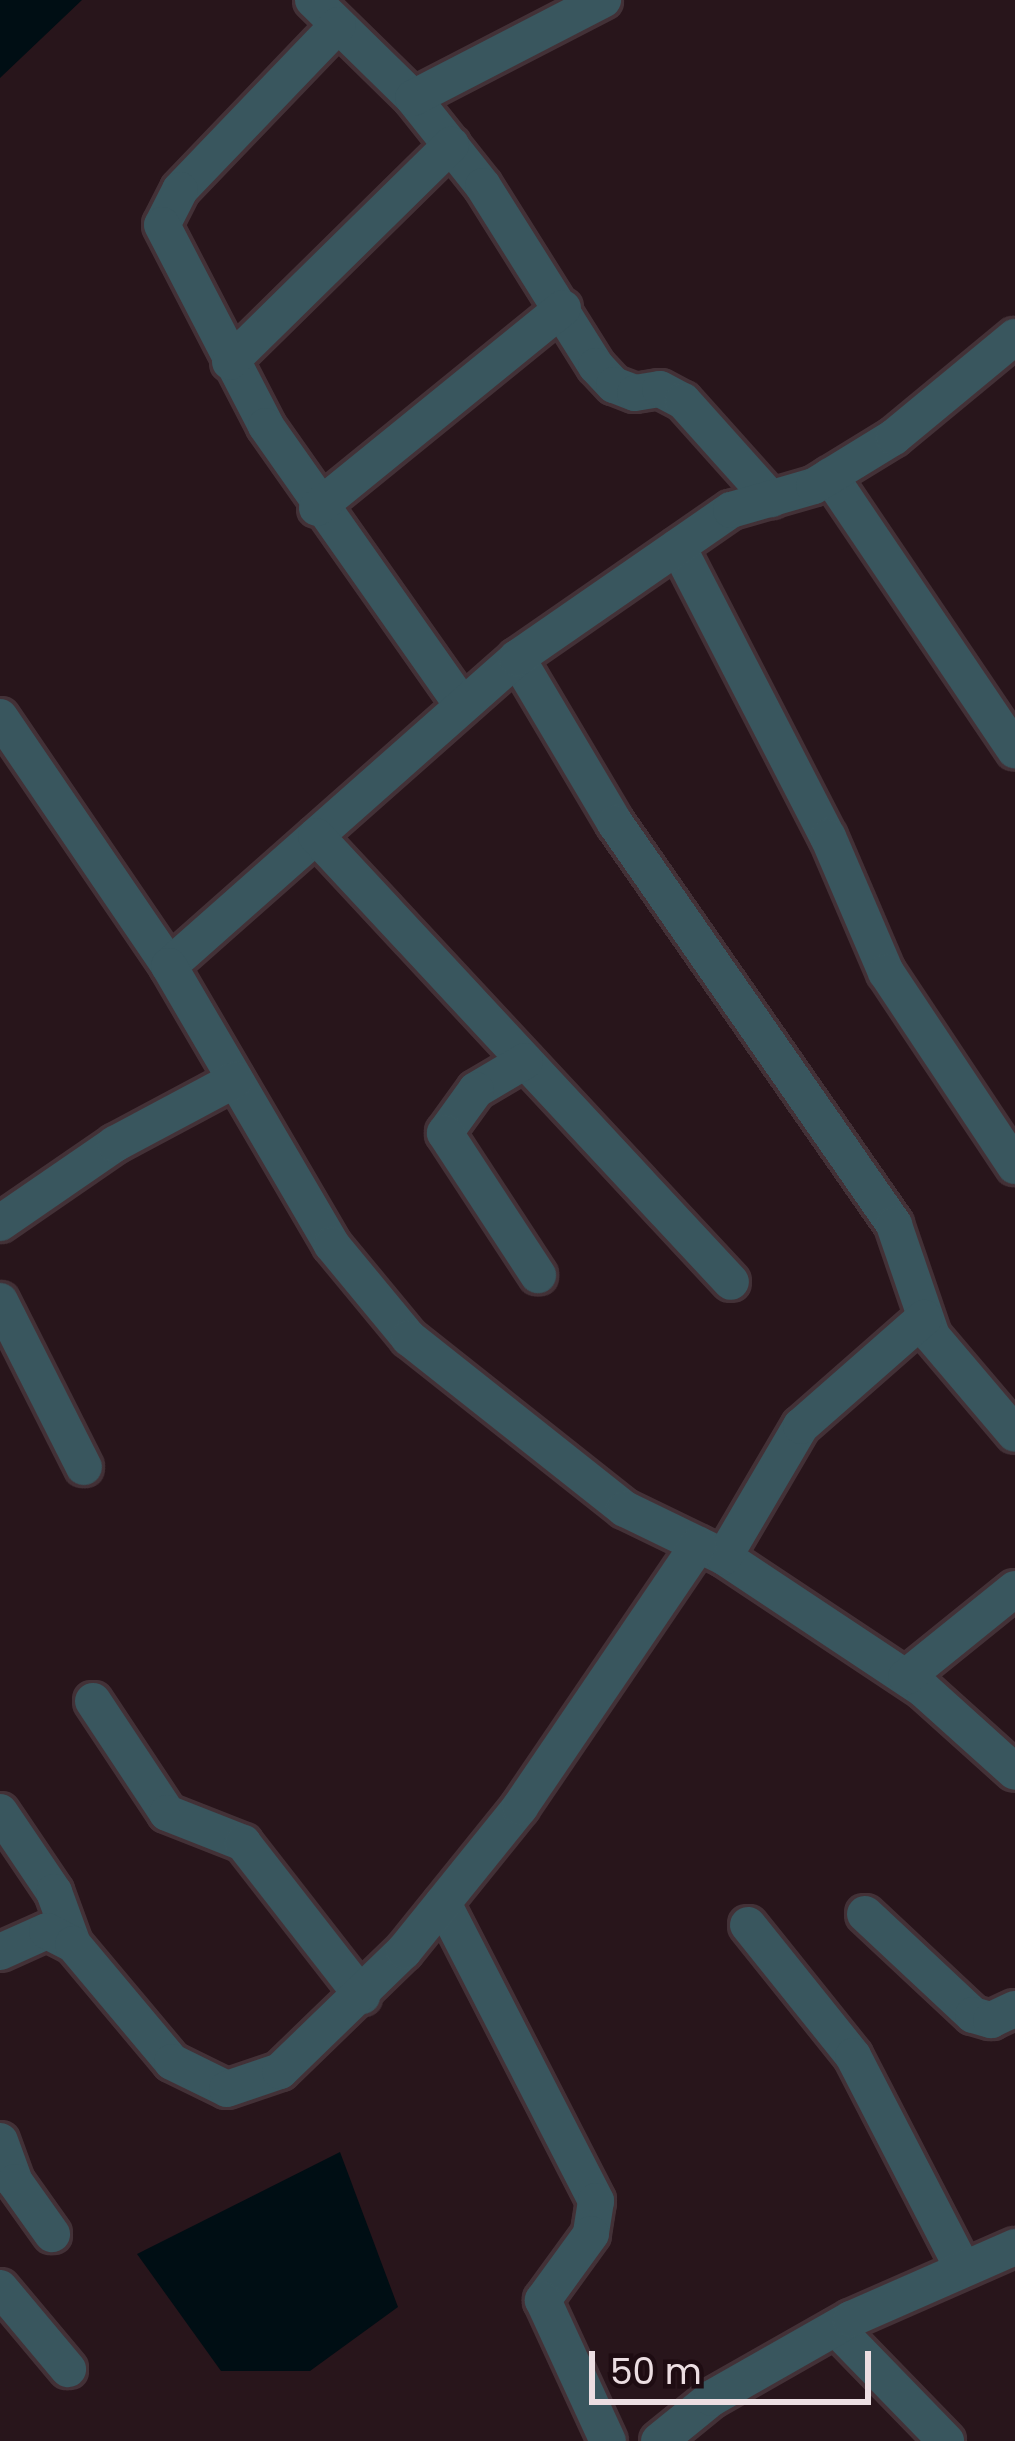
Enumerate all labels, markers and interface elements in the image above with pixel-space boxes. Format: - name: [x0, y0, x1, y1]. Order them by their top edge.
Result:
- scale bar: [595, 2327, 877, 2401]
- text: 50 m: [610, 2346, 702, 2397]

